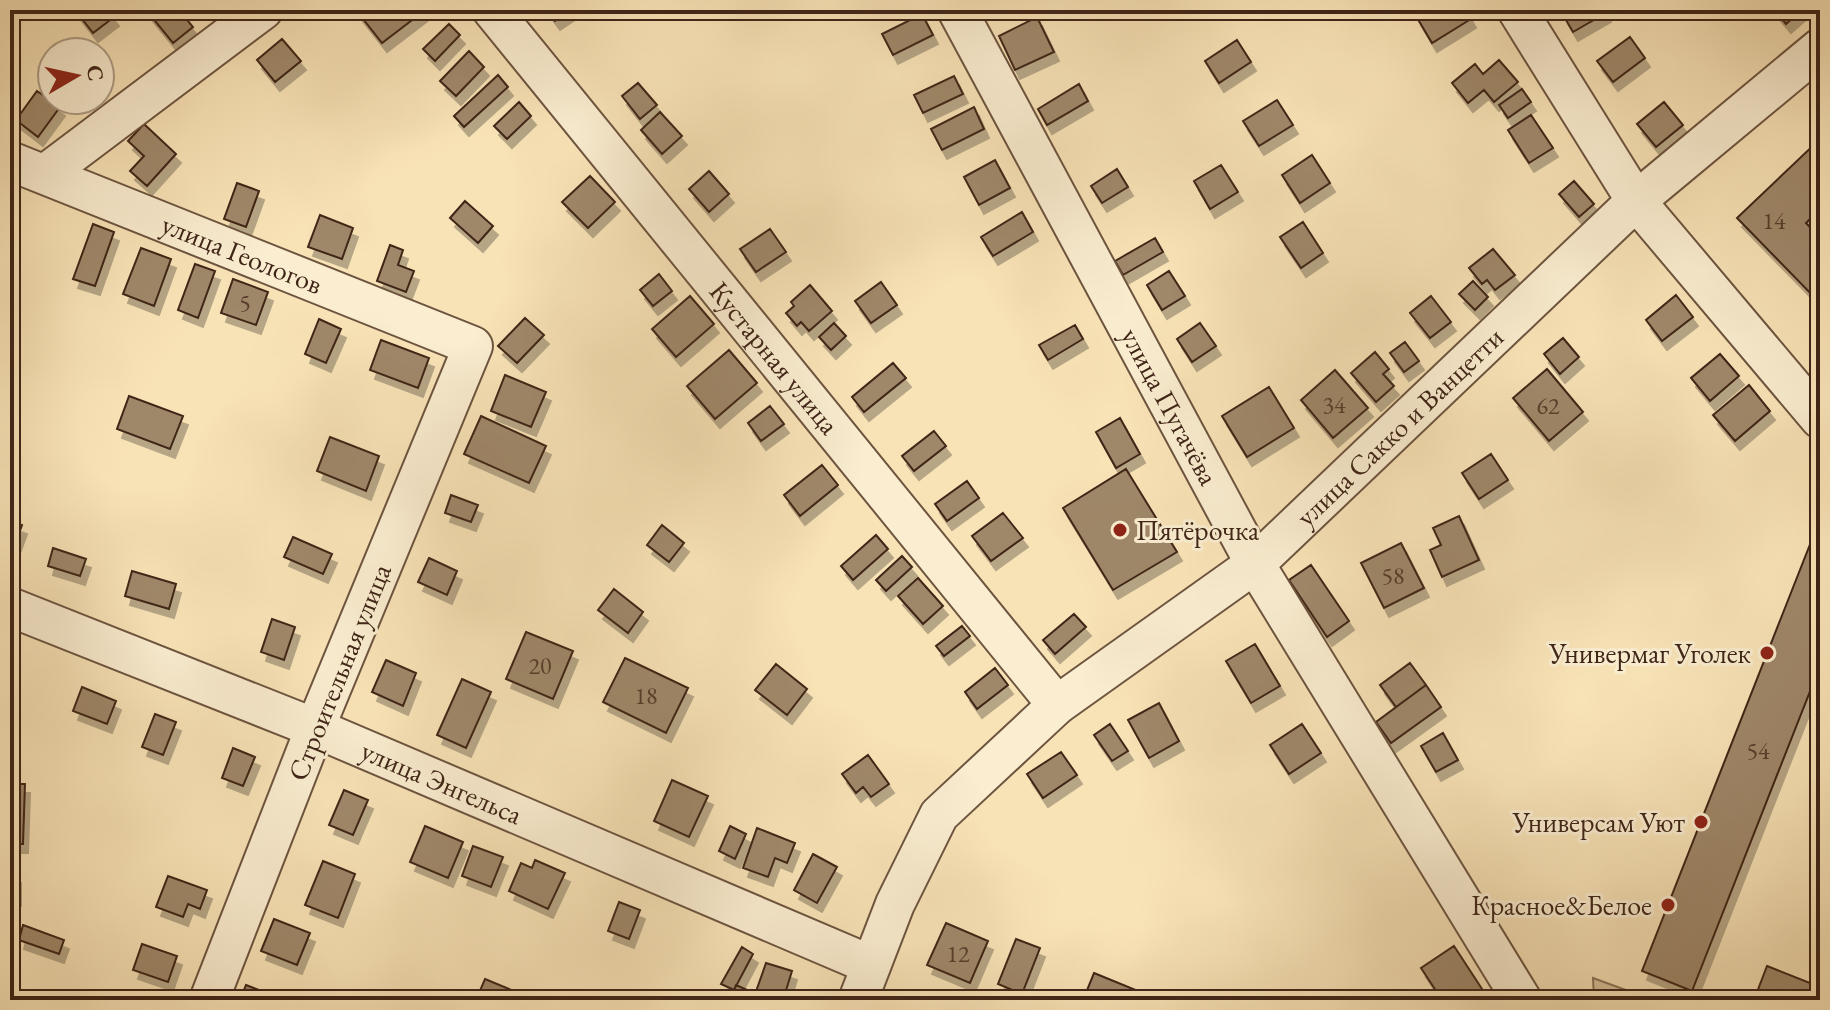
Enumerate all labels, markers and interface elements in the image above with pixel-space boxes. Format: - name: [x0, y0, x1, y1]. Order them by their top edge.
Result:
- north arrow: [36, 36, 116, 116]
- text: С: [80, 63, 111, 83]
- house number: 14: [1762, 205, 1786, 236]
- street label: улица Геологов: [157, 206, 328, 302]
- street label: Кустарная улица: [702, 274, 848, 442]
- house number: 5: [239, 287, 251, 318]
- street label: улица Сакко и Ванцетти: [1288, 319, 1511, 534]
- street label: улица Пугачёва: [1113, 321, 1228, 492]
- house number: 34: [1322, 389, 1346, 420]
- house number: 62: [1536, 390, 1560, 421]
- place label: Пятёрочка: [1136, 512, 1260, 548]
- marker: Пятёрочка: [1111, 521, 1129, 539]
- street label: Строительная улица: [279, 558, 399, 786]
- house number: 58: [1381, 560, 1405, 591]
- place label: Универмаг Уголек: [1548, 635, 1751, 671]
- marker: Универмаг Уголек: [1758, 644, 1776, 662]
- house number: 20: [528, 650, 552, 681]
- house number: 18: [634, 680, 658, 711]
- street label: улица Энгельса: [356, 732, 529, 833]
- house number: 54: [1746, 735, 1770, 766]
- place label: Универсам Уют: [1511, 804, 1686, 840]
- marker: Универсам Уют: [1692, 813, 1710, 831]
- place label: Красное&Белое: [1471, 887, 1652, 923]
- marker: Красное&Белое: [1659, 896, 1677, 914]
- house number: 12: [946, 938, 970, 969]

